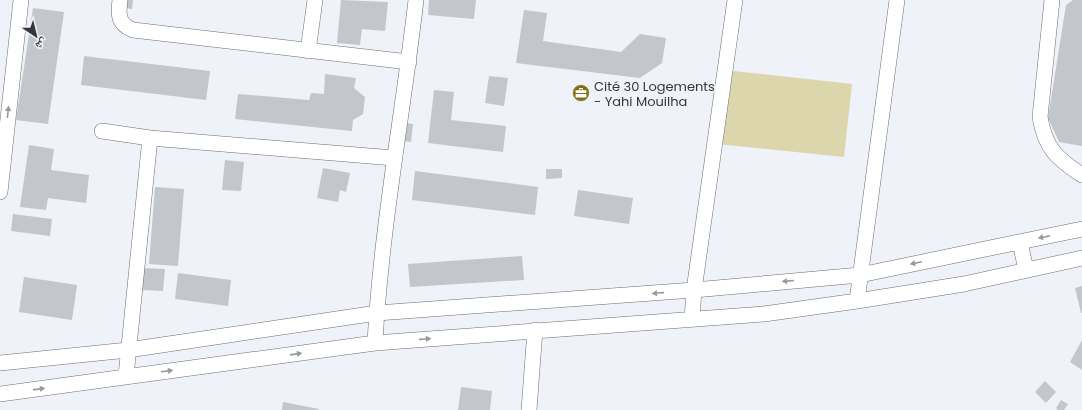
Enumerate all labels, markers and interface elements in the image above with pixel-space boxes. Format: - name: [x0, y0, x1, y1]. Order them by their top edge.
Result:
- north arrow: [16, 16, 56, 56]
- text: ش: [32, 34, 51, 54]
- place label: Cité 30 Logements - Yahi Mouilha: [594, 77, 715, 111]
- office icon: Cité 30 Logements - Yahi Mouilha: [571, 83, 591, 103]
- one-way arrow: [5, 106, 12, 118]
- one-way arrow: [1038, 235, 1050, 241]
- one-way arrow: [910, 261, 923, 267]
- one-way arrow: [782, 278, 794, 285]
- one-way arrow: [652, 289, 664, 296]
- one-way arrow: [419, 336, 431, 343]
- one-way arrow: [290, 351, 302, 357]
- one-way arrow: [161, 368, 173, 374]
- one-way arrow: [33, 386, 45, 392]

